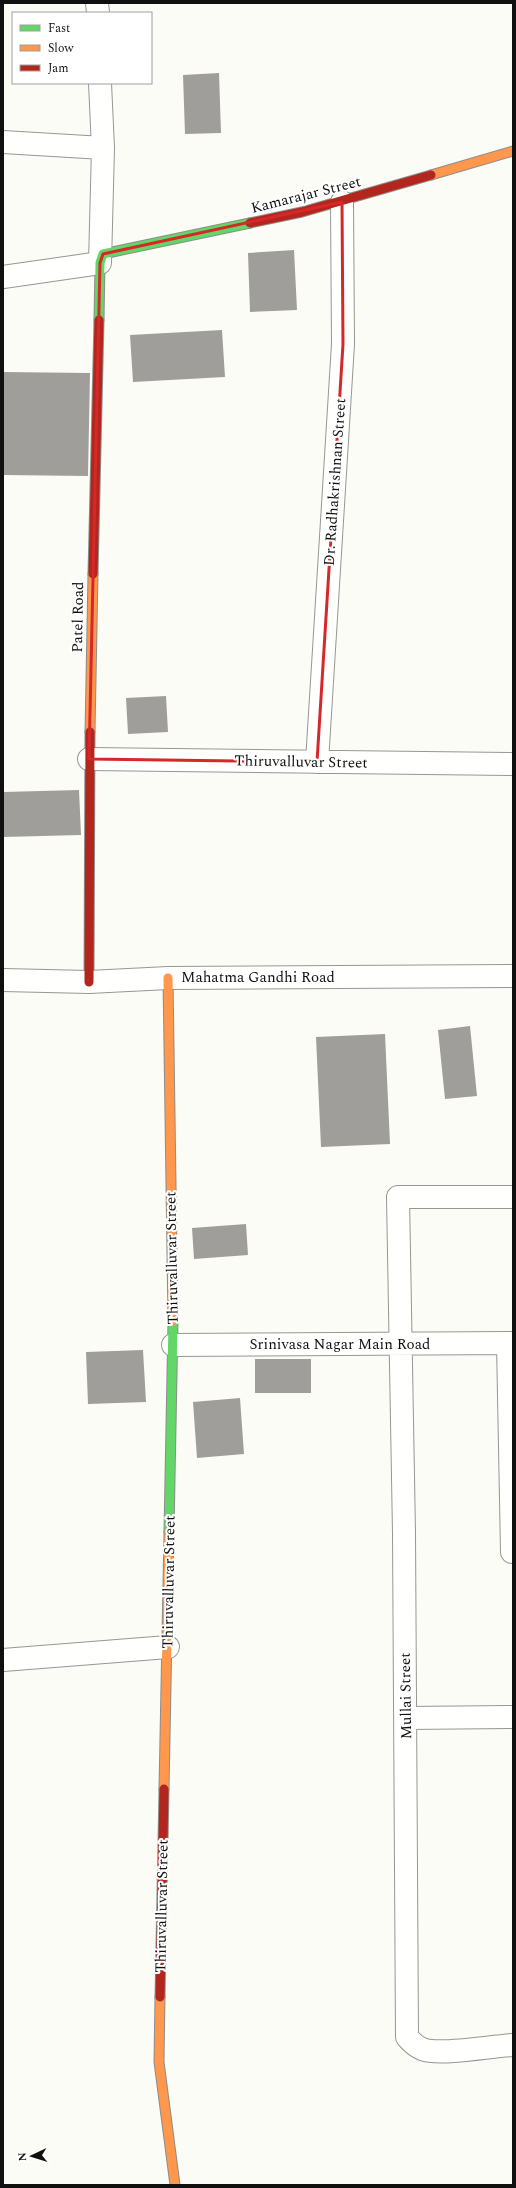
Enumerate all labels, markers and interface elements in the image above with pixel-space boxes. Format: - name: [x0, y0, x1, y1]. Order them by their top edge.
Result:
- legend: [12, 12, 152, 84]
- text: Fast: [48, 19, 70, 38]
- text: Slow: [48, 39, 74, 58]
- text: Jam: [48, 59, 69, 78]
- street label: Kamarajar Street: [249, 170, 363, 220]
- street label: Dr. Radhakrishnan Street: [318, 397, 352, 567]
- street label: Patel Road: [66, 581, 90, 653]
- street label: Thiruvalluvar Street: [234, 749, 368, 775]
- street label: Mahatma Gandhi Road: [181, 966, 335, 989]
- street label: Thiruvalluvar Street: [159, 1191, 185, 1325]
- street label: Srinivasa Nagar Main Road: [250, 1333, 430, 1356]
- street label: Thiruvalluvar Street: [156, 1515, 182, 1649]
- street label: Mullai Street: [394, 1652, 418, 1740]
- street label: Thiruvalluvar Street: [149, 1839, 175, 1973]
- north arrow: [12, 2136, 52, 2176]
- text: N: [14, 2152, 31, 2162]

